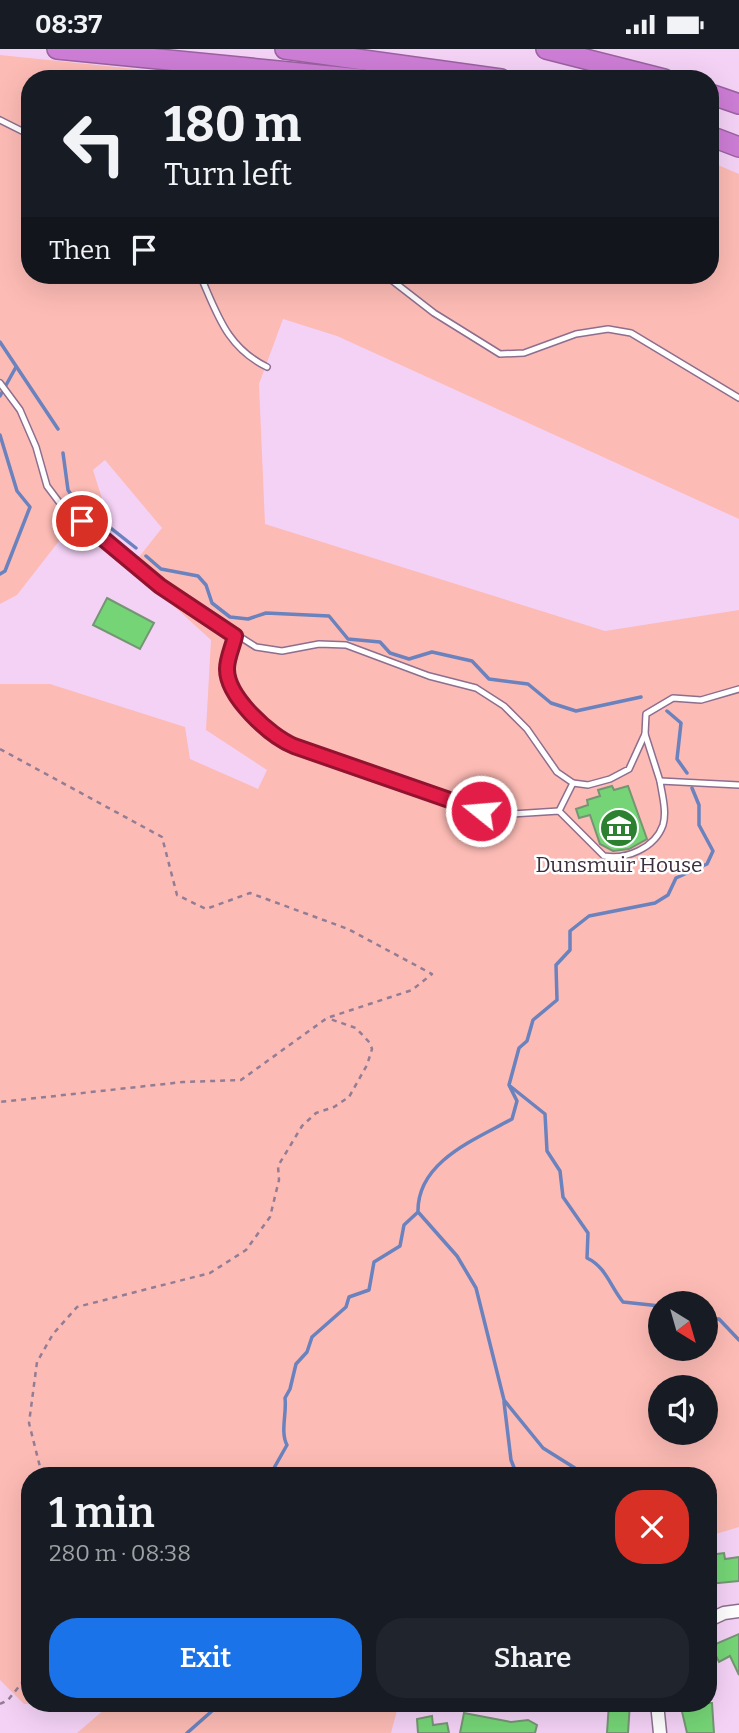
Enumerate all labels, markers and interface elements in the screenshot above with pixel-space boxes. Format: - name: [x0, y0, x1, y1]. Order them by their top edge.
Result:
- text: 08:37: [35, 9, 102, 40]
- text: 180 m: [164, 95, 301, 154]
- icon: left: [49, 98, 140, 189]
- text: Turn left: [164, 155, 292, 193]
- icon: arrive: [125, 231, 163, 269]
- text: Then: [49, 235, 111, 266]
- pin: [52, 491, 112, 551]
- icon: arrive: [63, 502, 101, 540]
- position arrow: [444, 774, 518, 848]
- museum icon: Dunsmuir House: [598, 807, 640, 849]
- place label: Dunsmuir House: [536, 852, 703, 878]
- north arrow: [648, 1291, 718, 1361]
- map controls: [648, 1291, 718, 1445]
- button: sound: [648, 1375, 718, 1445]
- text: 1 min: [49, 1488, 155, 1538]
- button: close: [615, 1490, 689, 1564]
- text: 280 m · 08:38: [49, 1539, 191, 1567]
- button: Exit: [49, 1618, 362, 1698]
- button: Share: [376, 1618, 689, 1698]

